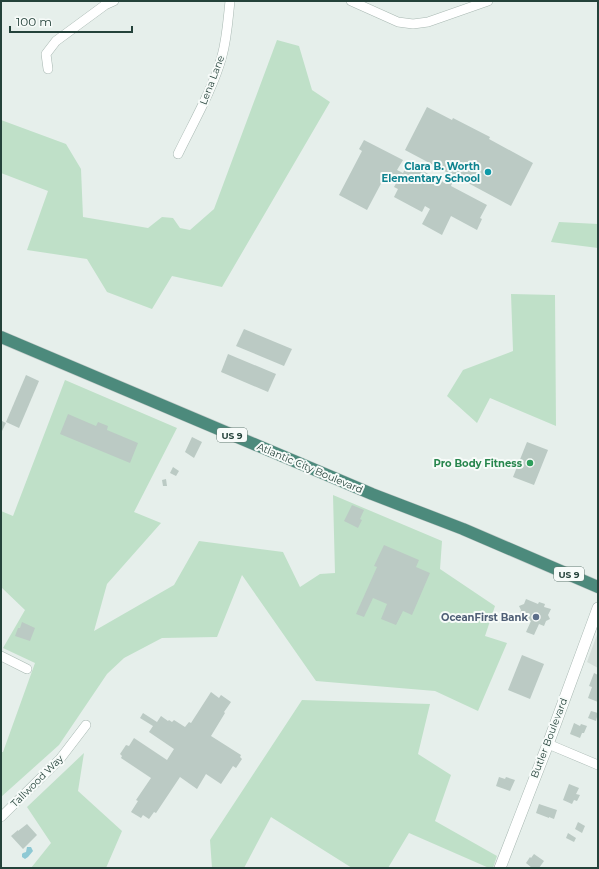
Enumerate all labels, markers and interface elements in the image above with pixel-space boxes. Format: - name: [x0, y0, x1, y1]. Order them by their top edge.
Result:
- scale bar: [10, 8, 132, 34]
- text: 100 m: [16, 14, 52, 29]
- street label: Lena Lane: [197, 54, 227, 106]
- place label: Clara B. Worth Elementary School: [381, 160, 480, 185]
- marker: Clara B. Worth Elementary School: [483, 167, 493, 177]
- road number: US 9: [217, 428, 247, 442]
- street label: Atlantic City Boulevard: [255, 440, 365, 496]
- place label: Pro Body Fitness: [434, 457, 523, 470]
- marker: Pro Body Fitness: [525, 458, 535, 468]
- road number: US 9: [554, 567, 584, 581]
- place label: OceanFirst Bank: [441, 611, 528, 624]
- marker: OceanFirst Bank: [531, 612, 541, 622]
- street label: Butler Boulevard: [528, 696, 570, 780]
- street label: Tallwood Way: [8, 752, 66, 810]

